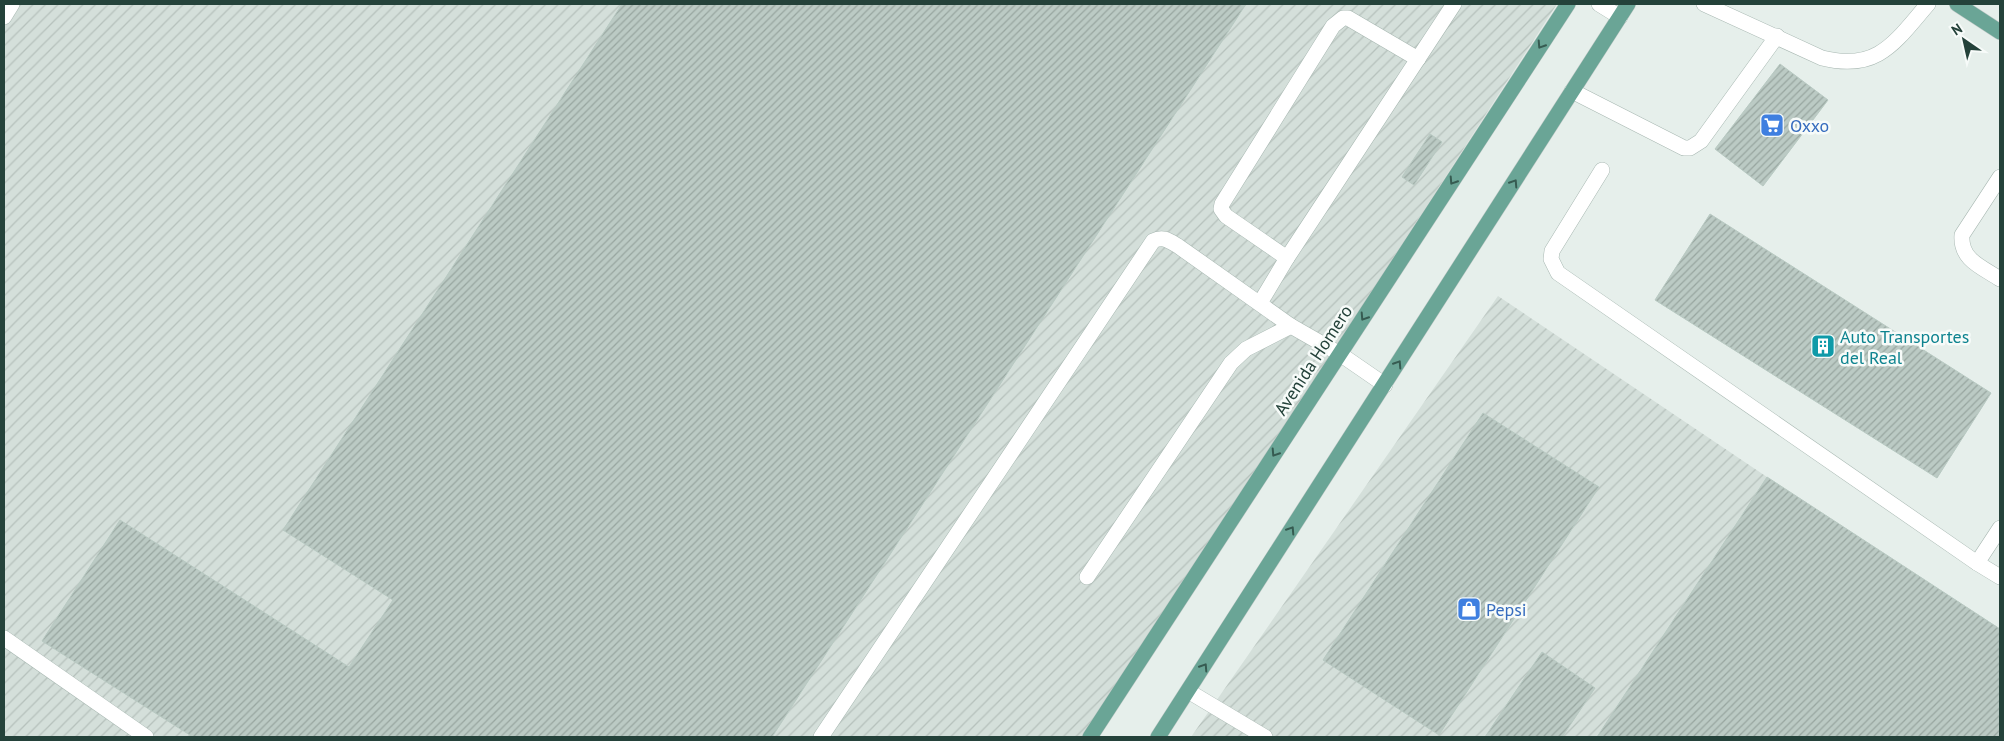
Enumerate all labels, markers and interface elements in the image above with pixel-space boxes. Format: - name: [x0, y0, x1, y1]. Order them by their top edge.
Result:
- north arrow: [1939, 15, 1989, 65]
- text: N: [1948, 19, 1966, 39]
- one-way arrow: [1538, 39, 1547, 48]
- supermarket icon: Oxxo: [1759, 112, 1785, 138]
- place label: Oxxo: [1790, 114, 1829, 137]
- one-way arrow: [1449, 175, 1459, 184]
- one-way arrow: [1507, 179, 1517, 188]
- street label: Avenida Homero: [1269, 301, 1357, 419]
- one-way arrow: [1361, 311, 1370, 321]
- place label: Auto Transportes del Real: [1840, 325, 1969, 369]
- building icon: Auto Transportes del Real: [1810, 333, 1836, 359]
- one-way arrow: [1392, 360, 1401, 370]
- one-way arrow: [1272, 448, 1281, 457]
- one-way arrow: [1285, 527, 1295, 536]
- shop icon: Pepsi: [1456, 596, 1482, 622]
- place label: Pepsi: [1486, 598, 1527, 621]
- one-way arrow: [1197, 663, 1207, 672]

